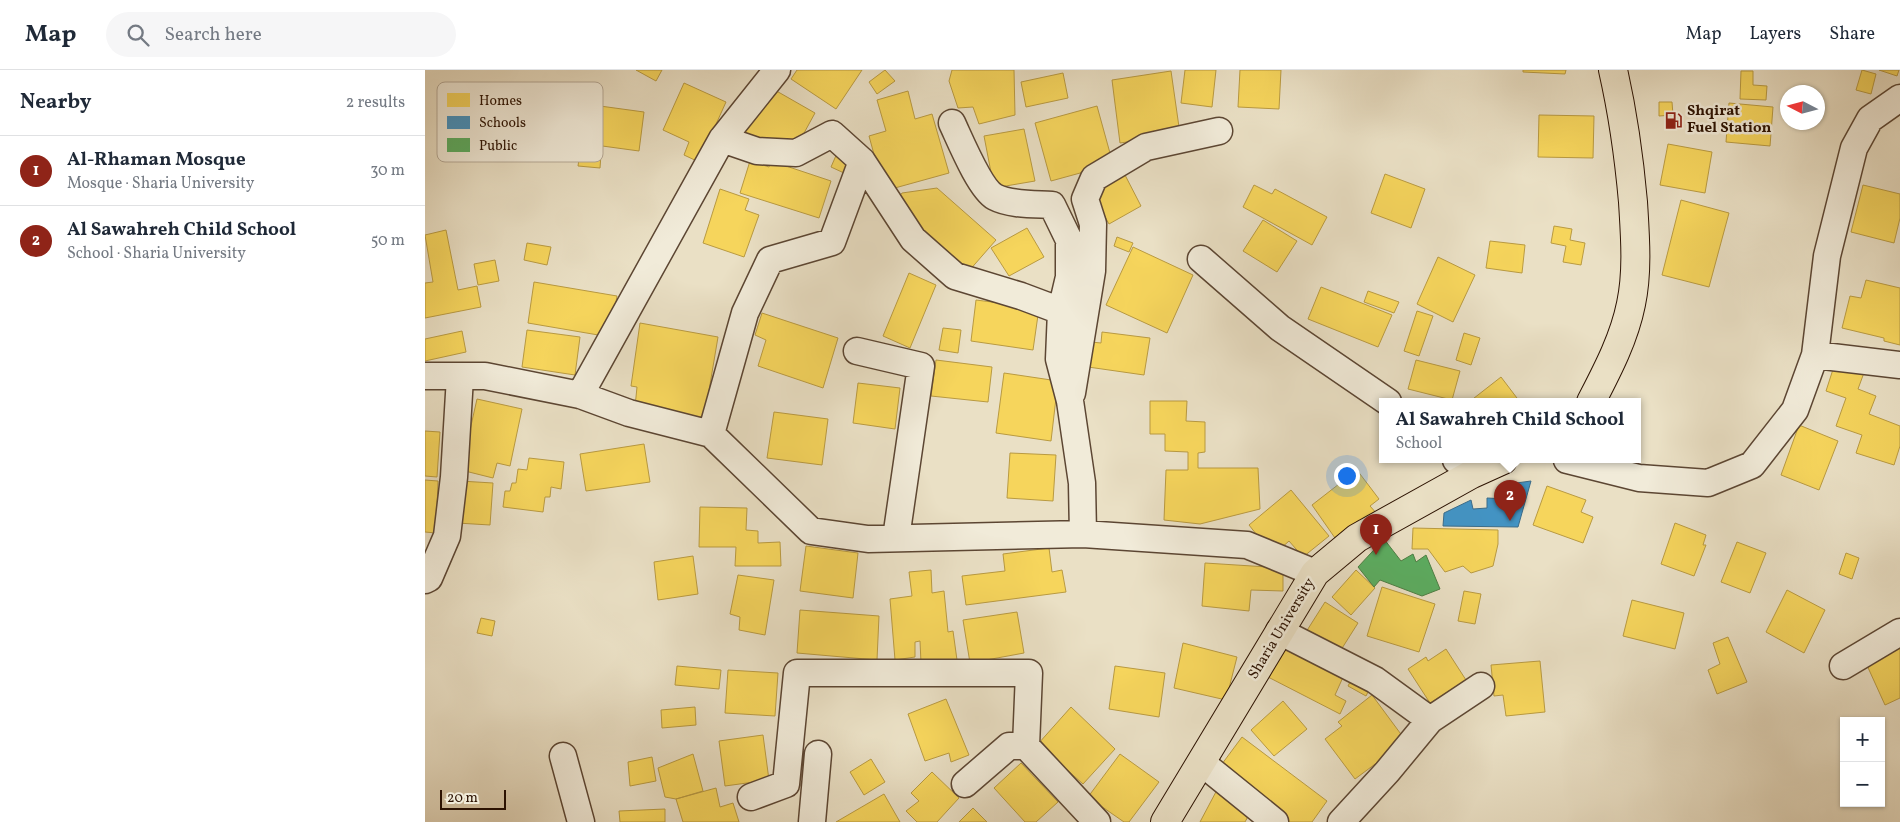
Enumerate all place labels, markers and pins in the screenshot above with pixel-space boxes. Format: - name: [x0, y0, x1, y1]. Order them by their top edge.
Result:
- place label: Shqirat Fuel Station: [1687, 101, 1771, 139]
- fuel station icon: Shqirat Fuel Station: [1663, 110, 1683, 130]
- pin: 2: [1494, 480, 1526, 521]
- pin: 1: [1360, 514, 1392, 555]

